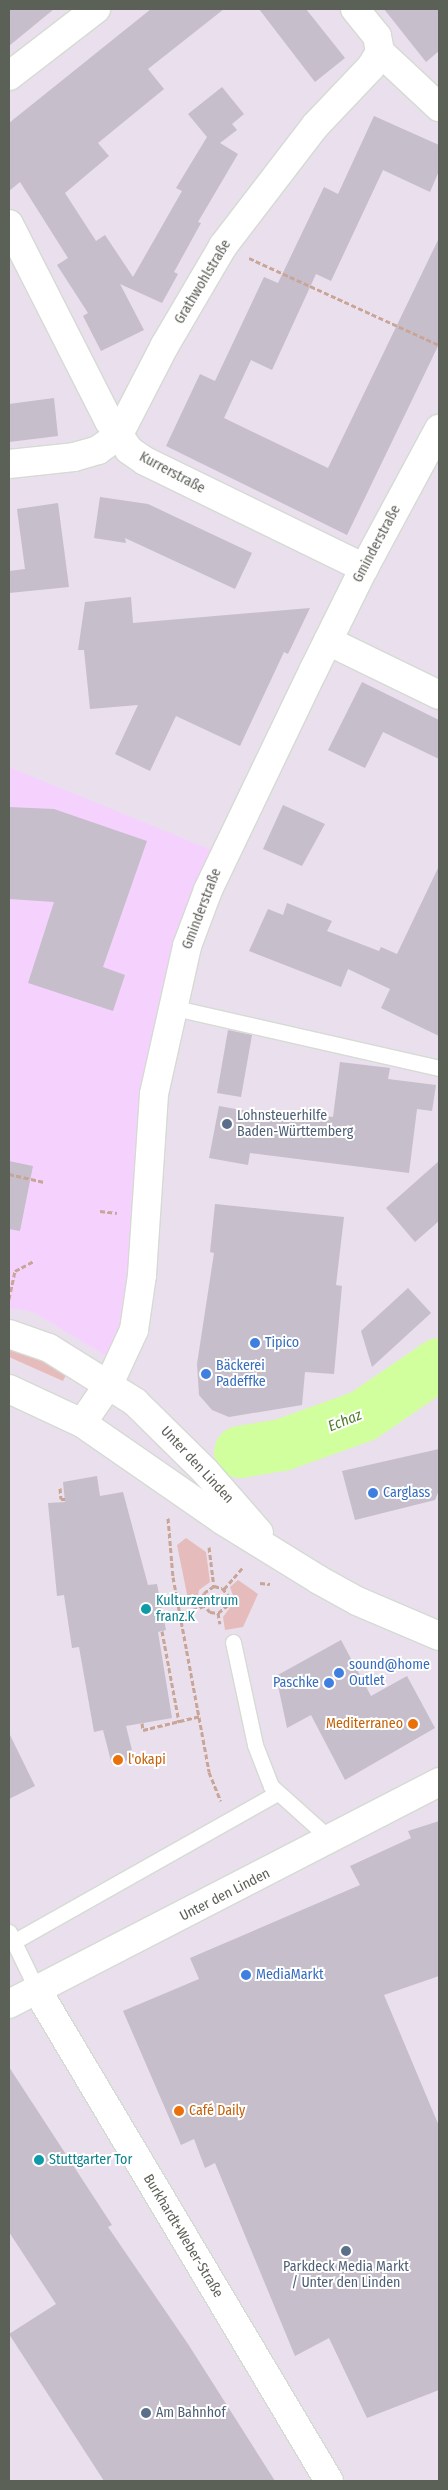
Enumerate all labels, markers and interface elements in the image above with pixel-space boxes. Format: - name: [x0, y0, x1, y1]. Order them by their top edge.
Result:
- street label: Grathwohlstraße: [171, 237, 235, 327]
- street label: Kurrerstraße: [136, 449, 208, 497]
- street label: Gminderstraße: [350, 502, 404, 586]
- street label: Gminderstraße: [179, 866, 225, 952]
- place label: Lohnsteuerhilfe Baden-Württemberg: [237, 1108, 353, 1140]
- marker: Lohnsteuerhilfe Baden-Württemberg: [221, 1118, 233, 1130]
- place label: Tipico: [265, 1335, 299, 1351]
- marker: Tipico: [249, 1337, 261, 1349]
- place label: Bäckerei Padeffke: [216, 1358, 266, 1390]
- marker: Bäckerei Padeffke: [200, 1368, 212, 1380]
- water label: Echaz: [326, 1406, 364, 1436]
- street label: Unter den Linden: [157, 1423, 237, 1507]
- place label: Carglass: [383, 1485, 430, 1501]
- marker: Carglass: [367, 1487, 379, 1499]
- place label: Kulturzentrum franz.K: [156, 1593, 238, 1625]
- marker: Kulturzentrum franz.K: [140, 1603, 152, 1615]
- place label: sound@home Outlet: [349, 1657, 430, 1690]
- marker: sound@home Outlet: [333, 1667, 345, 1679]
- place label: Paschke: [273, 1675, 319, 1691]
- marker: Paschke: [323, 1677, 335, 1689]
- place label: Mediterraneo: [326, 1716, 403, 1732]
- marker: Mediterraneo: [407, 1718, 419, 1730]
- place label: l'okapi: [128, 1752, 166, 1768]
- marker: l'okapi: [112, 1754, 124, 1766]
- street label: Unter den Linden: [177, 1865, 273, 1925]
- place label: MediaMarkt: [256, 1967, 324, 1983]
- marker: MediaMarkt: [240, 1969, 252, 1981]
- place label: Café Daily: [189, 2103, 245, 2119]
- marker: Café Daily: [173, 2105, 185, 2117]
- place label: Stuttgarter Tor: [49, 2152, 132, 2168]
- marker: Stuttgarter Tor: [33, 2154, 45, 2166]
- street label: Burkhardt+Weber-Straße: [140, 2171, 226, 2301]
- marker: Parkdeck Media Markt / Unter den Linden: [340, 2245, 352, 2257]
- place label: Parkdeck Media Markt / Unter den Linden: [283, 2259, 409, 2292]
- place label: Am Bahnhof: [156, 2405, 226, 2421]
- marker: Am Bahnhof: [140, 2407, 152, 2419]

